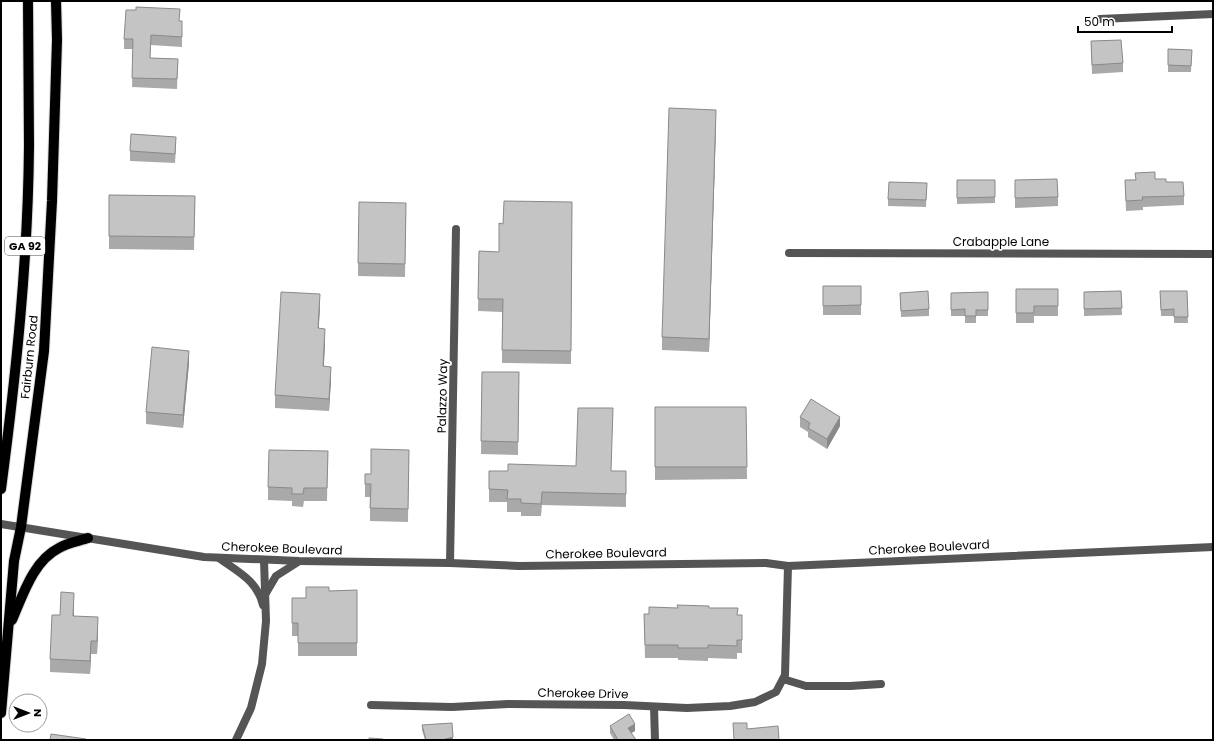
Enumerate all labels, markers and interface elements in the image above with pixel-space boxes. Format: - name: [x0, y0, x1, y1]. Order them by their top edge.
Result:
- scale bar: [1078, 8, 1172, 34]
- text: 50 m: [1084, 13, 1115, 30]
- street label: Crabapple Lane: [953, 233, 1049, 250]
- road number: GA 92: [5, 237, 45, 255]
- street label: Fairburn Road: [16, 314, 42, 400]
- street label: Palazzo Way: [433, 358, 451, 433]
- street label: Cherokee Boulevard: [868, 535, 990, 559]
- street label: Cherokee Boulevard: [221, 537, 343, 559]
- street label: Cherokee Boulevard: [545, 543, 667, 563]
- street label: Cherokee Drive: [537, 684, 629, 702]
- north arrow: [8, 693, 48, 733]
- text: N: [30, 709, 46, 717]

